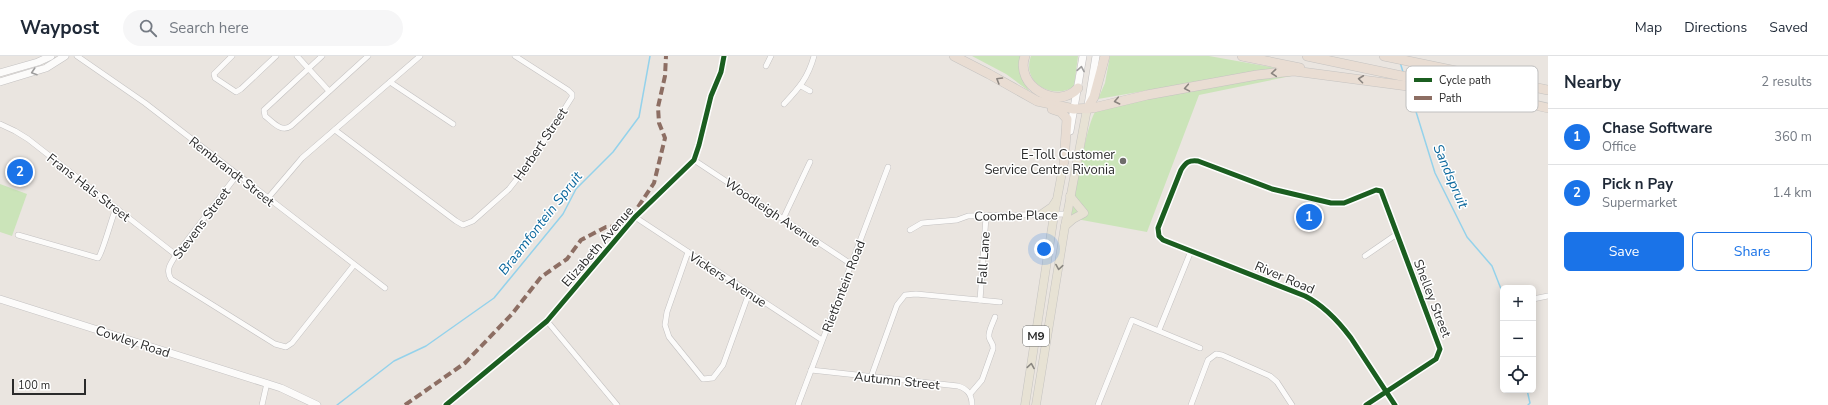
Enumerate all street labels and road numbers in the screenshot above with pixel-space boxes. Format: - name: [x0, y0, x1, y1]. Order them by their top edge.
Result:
- street label: Herbert Street: [510, 104, 572, 185]
- street label: Rembrandt Street: [185, 133, 278, 211]
- street label: Frans Hals Street: [43, 150, 134, 226]
- street label: Woodleigh Avenue: [721, 174, 824, 252]
- street label: Stevens Street: [169, 184, 235, 263]
- street label: Elizabeth Avenue: [558, 202, 638, 291]
- street label: Coombe Place: [974, 206, 1058, 226]
- street label: Fall Lane: [973, 231, 995, 285]
- street label: Rietfontein Road: [818, 238, 870, 335]
- street label: Vickers Avenue: [684, 247, 770, 312]
- street label: River Road: [1252, 257, 1317, 299]
- street label: Shelley Street: [1409, 257, 1455, 340]
- street label: Cowley Road: [93, 321, 172, 362]
- road number: M9: [1023, 326, 1049, 346]
- street label: Autumn Street: [853, 368, 941, 394]

